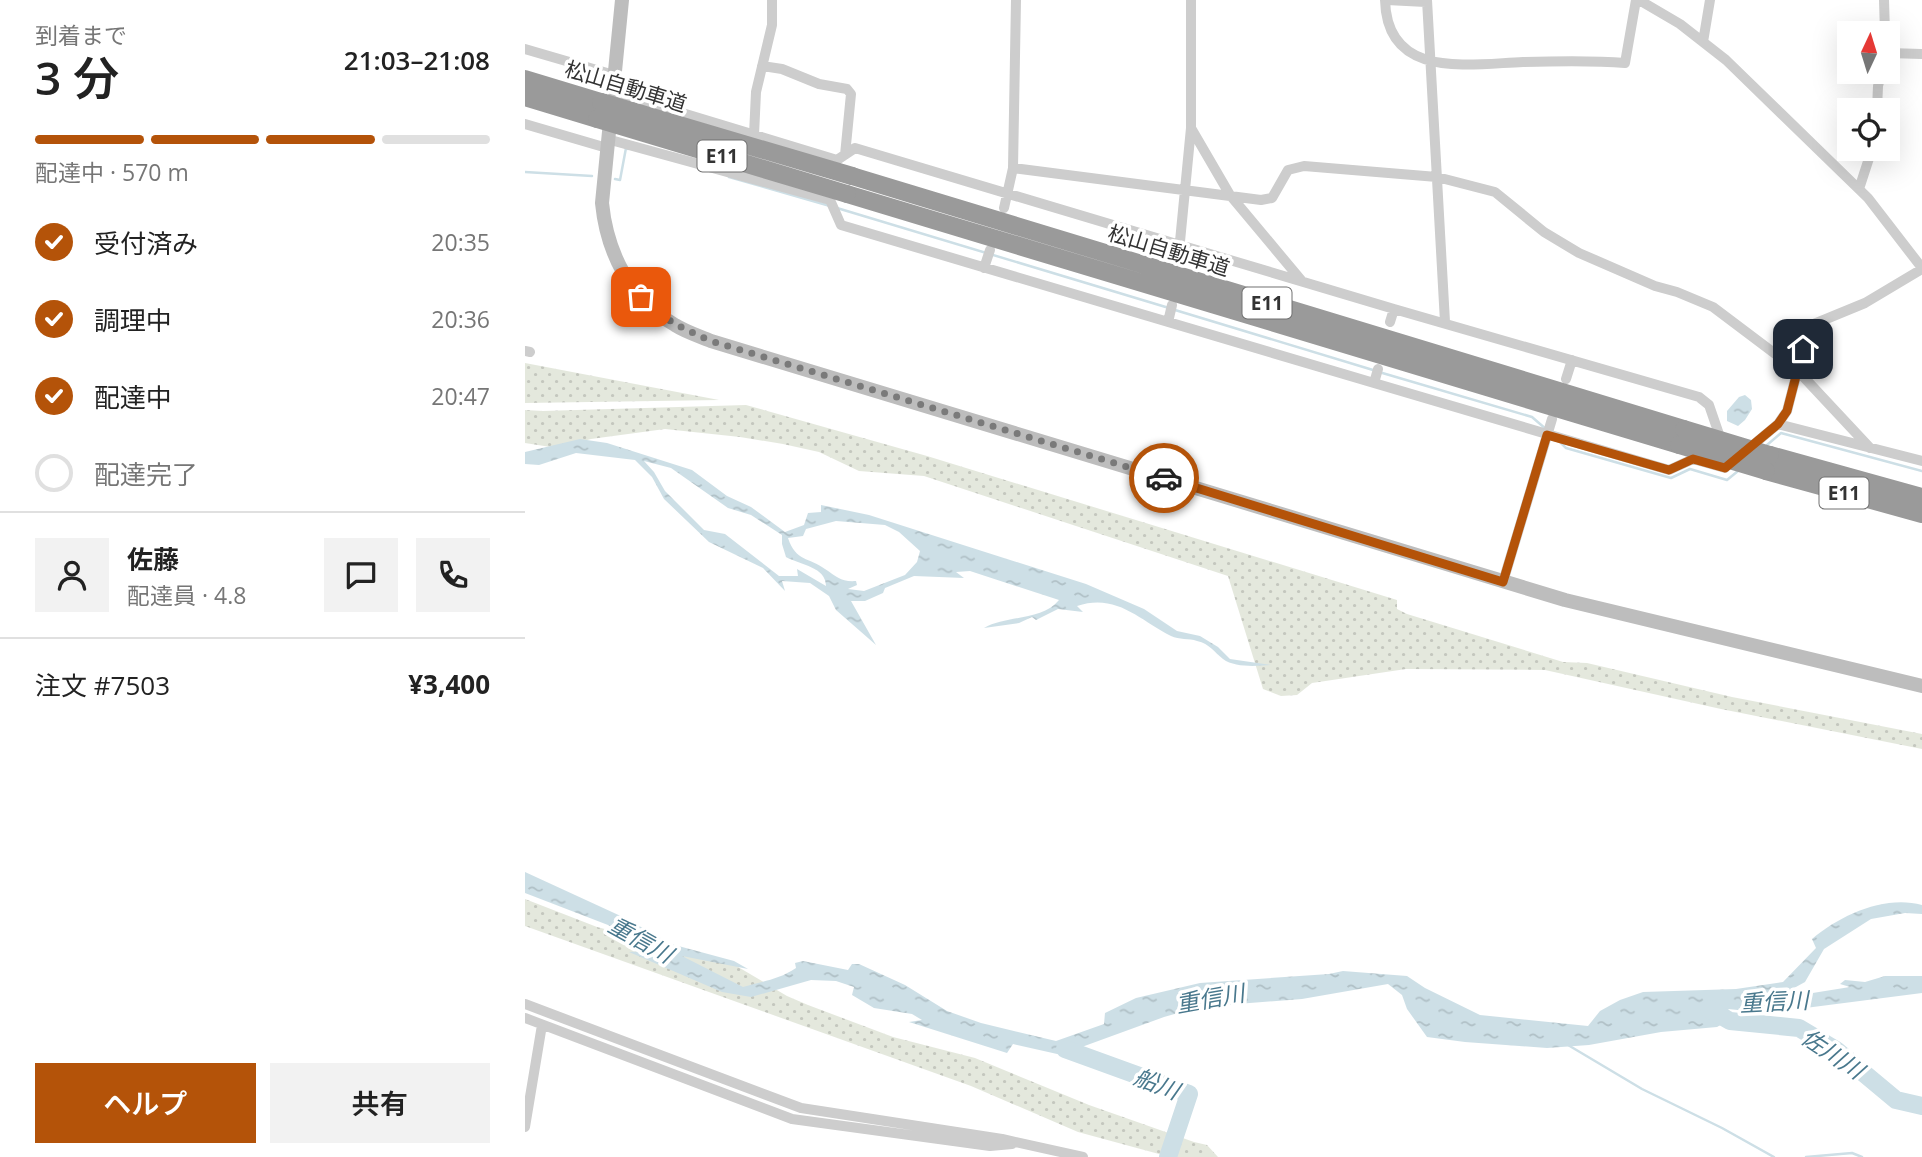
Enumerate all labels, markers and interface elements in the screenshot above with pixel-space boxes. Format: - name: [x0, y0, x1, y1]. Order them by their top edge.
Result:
- text: 到着まで: [35, 19, 127, 51]
- north arrow: [1837, 21, 1901, 84]
- map controls: [1837, 21, 1900, 161]
- text: 21:03–21:08: [344, 42, 490, 78]
- text: 3 分: [35, 46, 119, 108]
- street label: 松山自動車道: [562, 54, 690, 118]
- button: locate: [1837, 98, 1900, 161]
- road number: E11: [697, 140, 747, 172]
- text: 配達中 · 570 m: [35, 156, 189, 188]
- street label: 松山自動車道: [1105, 218, 1233, 282]
- icon: check: [35, 223, 73, 261]
- text: 受付済み: [94, 225, 198, 261]
- text: 20:35: [431, 226, 490, 258]
- pin: [611, 267, 671, 327]
- icon: bag: [622, 278, 660, 316]
- road number: E11: [1243, 288, 1291, 318]
- icon: check: [35, 300, 73, 338]
- text: 調理中: [94, 302, 172, 338]
- text: 20:36: [431, 303, 490, 335]
- pin: [1773, 319, 1833, 379]
- icon: home: [1784, 330, 1822, 368]
- icon: check: [35, 377, 73, 415]
- text: 配達中: [94, 379, 172, 415]
- text: 20:47: [431, 380, 490, 412]
- courier: [1129, 443, 1199, 513]
- text: 配達完了: [94, 456, 198, 492]
- icon: car: [1145, 459, 1183, 497]
- road number: E11: [1819, 478, 1869, 508]
- button: person: [35, 538, 109, 612]
- button: chat: [324, 538, 398, 612]
- button: phone: [416, 538, 490, 612]
- text: 佐藤: [127, 541, 179, 577]
- text: 配達員 · 4.8: [127, 579, 246, 611]
- text: ¥3,400: [408, 666, 490, 702]
- text: 注文 #7503: [35, 667, 170, 703]
- water label: 重信川: [603, 908, 682, 971]
- water label: 重信川: [1173, 976, 1250, 1020]
- water label: 重信川: [1739, 983, 1812, 1019]
- water label: 佐川川: [1795, 1020, 1873, 1087]
- water label: 船川: [1130, 1060, 1187, 1107]
- button: ヘルプ: [35, 1063, 256, 1143]
- button: 共有: [270, 1063, 490, 1143]

